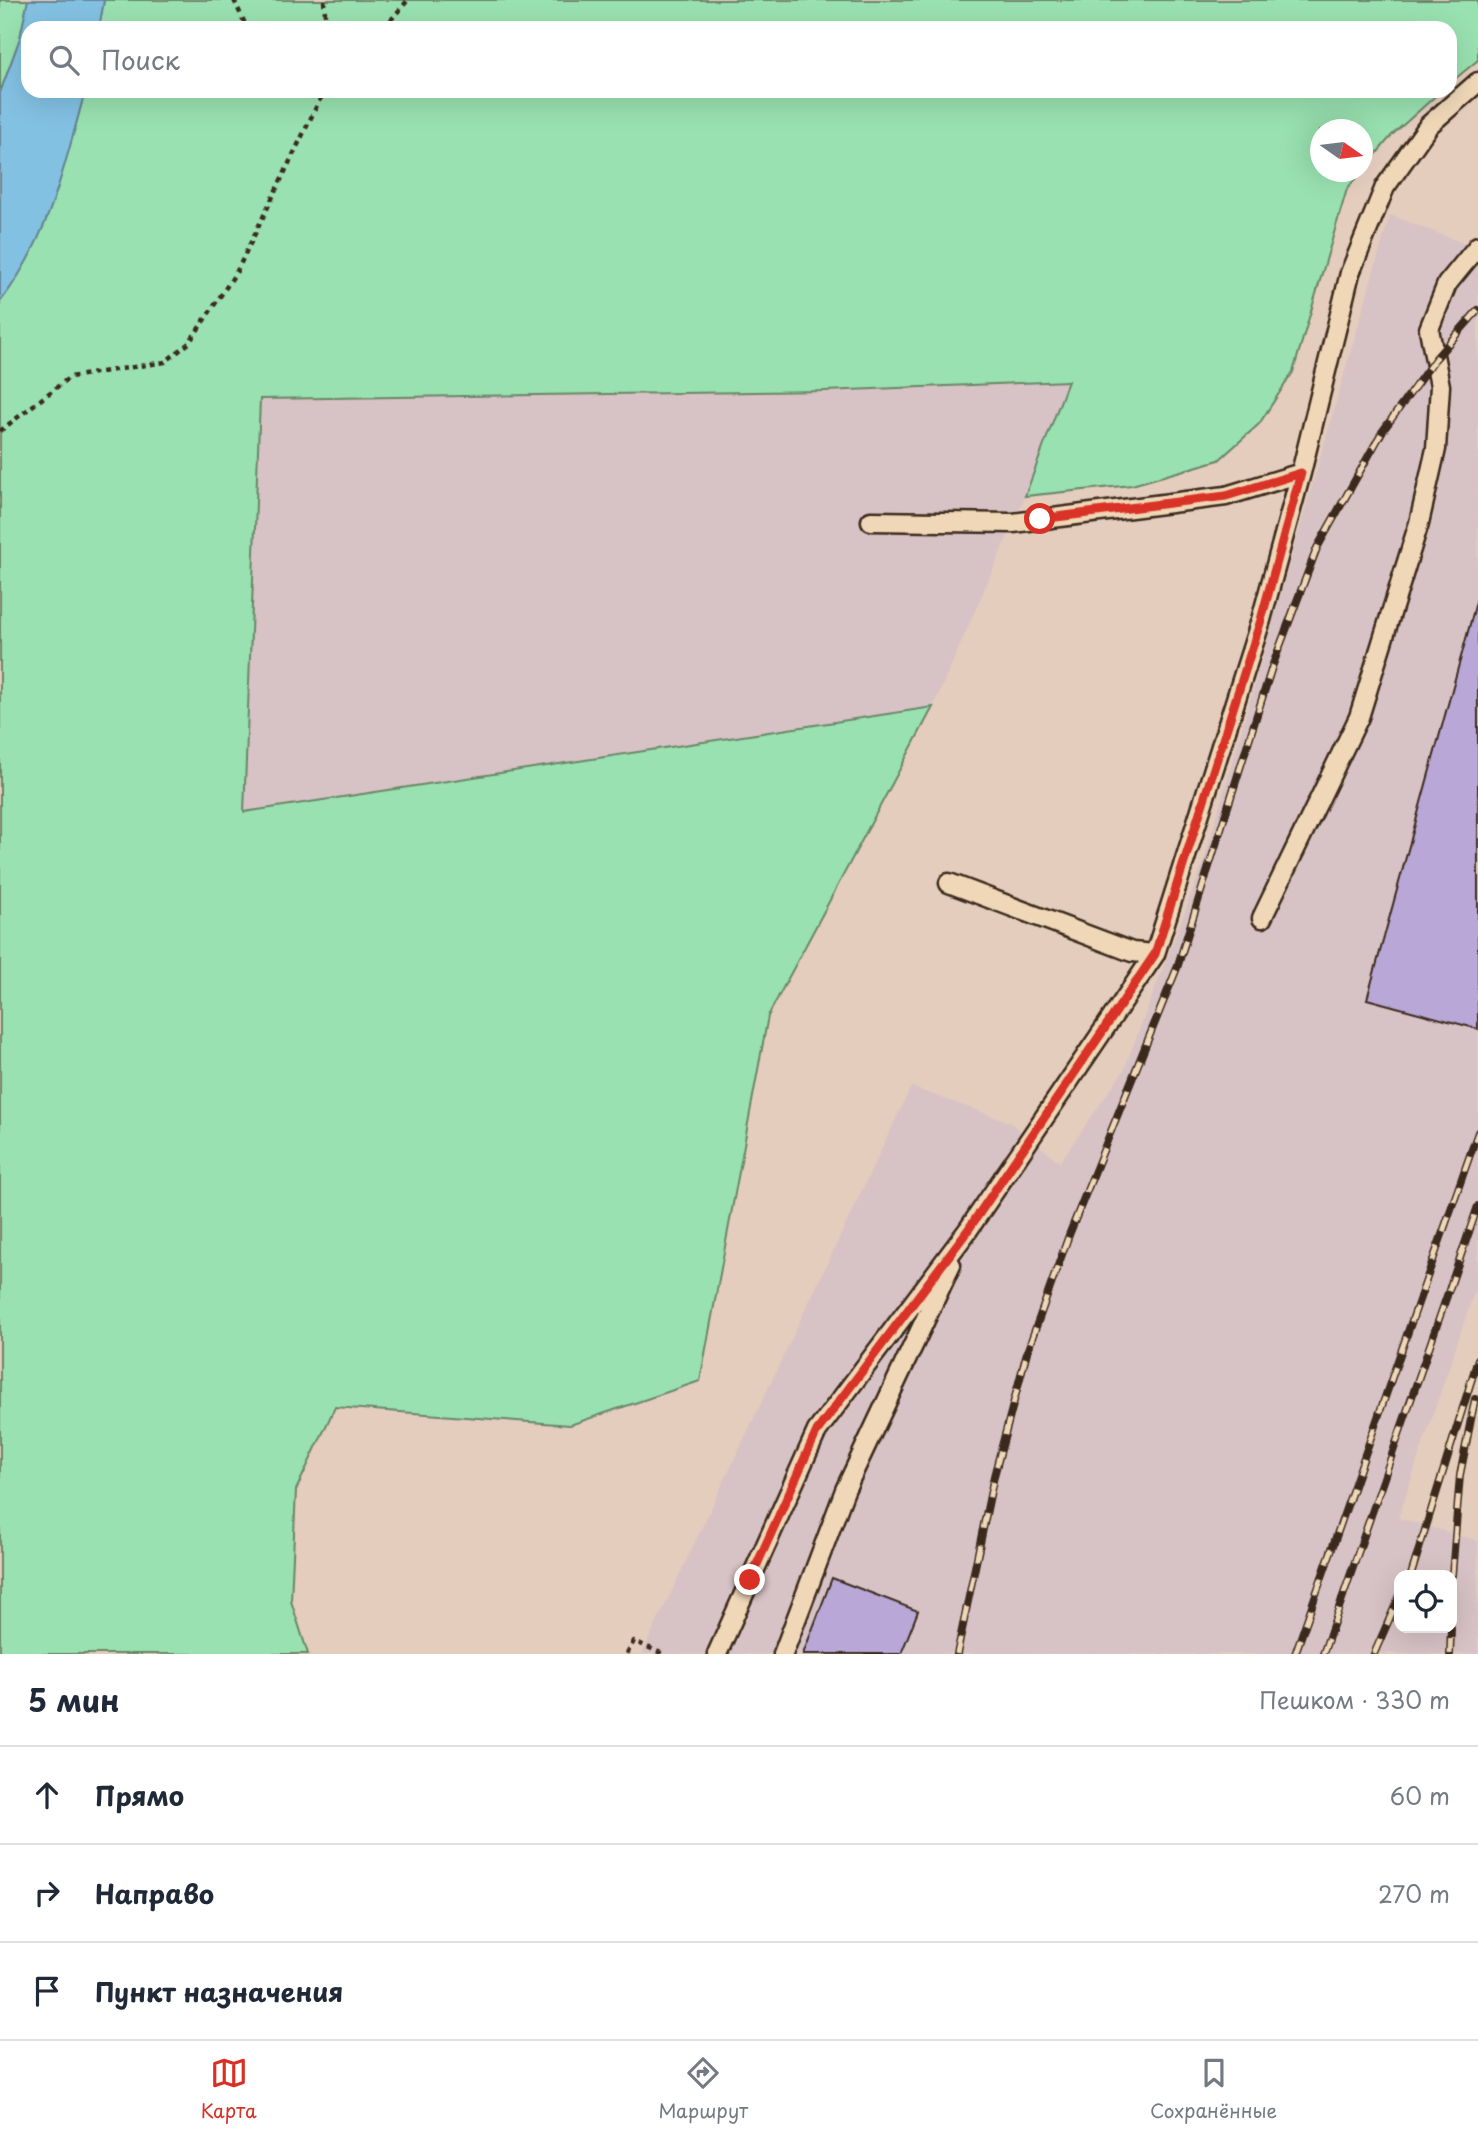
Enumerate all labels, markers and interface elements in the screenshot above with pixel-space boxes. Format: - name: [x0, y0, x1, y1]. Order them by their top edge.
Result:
- search box: [21, 21, 1457, 98]
- text: Поиск: [101, 40, 180, 79]
- icon: search: [45, 41, 83, 79]
- north arrow: [1310, 119, 1373, 182]
- route start: [1024, 503, 1055, 534]
- route end: [734, 1564, 765, 1595]
- map controls: [1394, 1570, 1457, 1633]
- button: locate: [1394, 1570, 1457, 1633]
- text: 5 мин: [28, 1677, 120, 1722]
- text: Пешком · 330 m: [1259, 1682, 1450, 1717]
- icon: ahead: [28, 1776, 66, 1814]
- text: Прямо: [95, 1776, 184, 1815]
- text: 60 m: [1390, 1778, 1450, 1813]
- icon: right: [28, 1874, 66, 1912]
- text: Направо: [95, 1874, 214, 1913]
- text: 270 m: [1378, 1876, 1450, 1911]
- icon: arrive: [28, 1972, 66, 2010]
- text: Пункт назначения: [95, 1972, 343, 2011]
- tab: Карта: [201, 2054, 257, 2124]
- tab: Маршрут: [658, 2054, 748, 2124]
- tab: Сохранённые: [1150, 2054, 1277, 2124]

